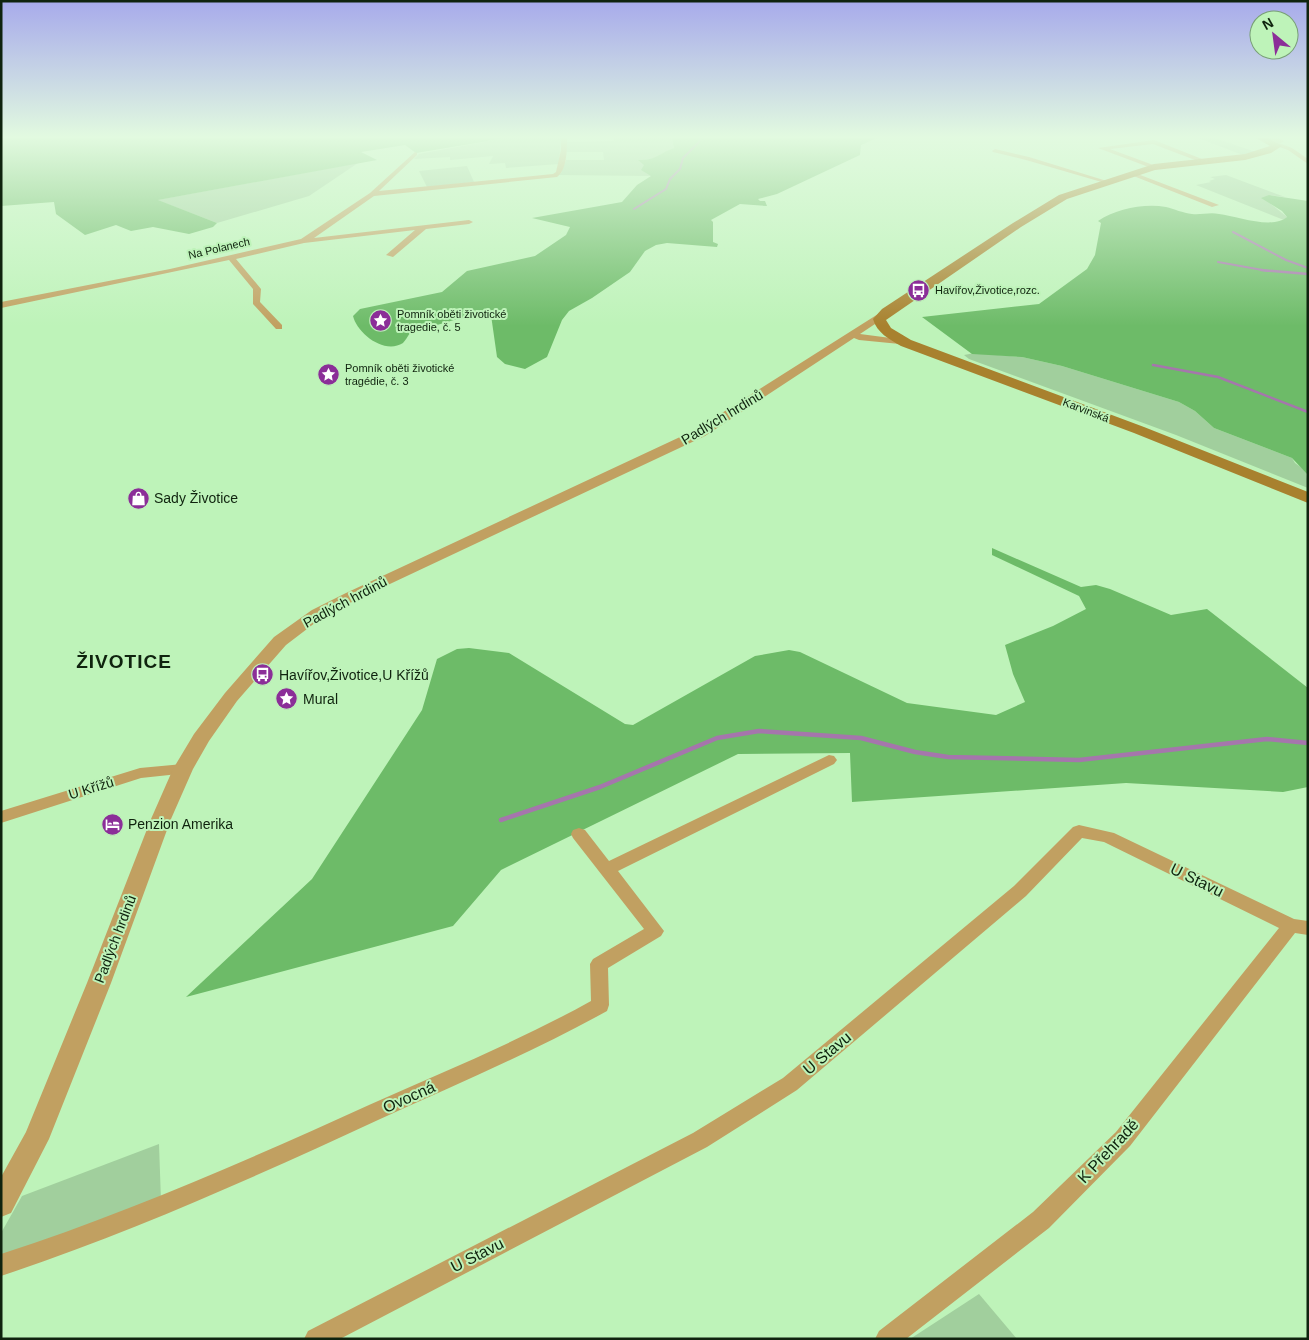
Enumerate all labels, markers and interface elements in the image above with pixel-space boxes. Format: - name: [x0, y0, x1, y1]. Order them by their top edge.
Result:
- north arrow: [1249, 10, 1299, 60]
- text: N: [1259, 14, 1276, 33]
- street label: Na Polanech: [187, 235, 251, 261]
- bus stop icon: Havířov,Životice,rozc.: [907, 278, 931, 302]
- place label: Havířov,Životice,rozc.: [935, 284, 1040, 296]
- place icon: Pomník oběti životické tragedie, č. 5: [369, 308, 393, 332]
- place label: Pomník oběti životické tragedie, č. 5: [397, 308, 506, 333]
- place icon: Pomník oběti životické tragédie, č. 3: [317, 362, 341, 386]
- place label: Pomník oběti životické tragédie, č. 3: [345, 362, 454, 387]
- street label: Padlých hrdinů: [678, 386, 766, 448]
- street label: Karvinská: [1061, 396, 1112, 425]
- shop icon: Sady Životice: [126, 486, 150, 510]
- place label: Sady Životice: [154, 490, 238, 506]
- street label: Padlých hrdinů: [300, 573, 390, 631]
- district label: ŽIVOTICE: [76, 651, 172, 672]
- bus stop icon: Havířov,Životice,U Křížů: [251, 663, 275, 687]
- place label: Havířov,Životice,U Křížů: [279, 667, 429, 683]
- place icon: Mural: [275, 687, 299, 711]
- place label: Mural: [303, 691, 338, 707]
- street label: U Křížů: [66, 774, 116, 802]
- hotel icon: Penzion Amerika: [100, 812, 124, 836]
- place label: Penzion Amerika: [128, 816, 233, 832]
- street label: U Stavu: [1168, 860, 1226, 900]
- street label: Padlých hrdinů: [91, 893, 139, 985]
- street label: U Stavu: [800, 1028, 854, 1078]
- street label: Ovocná: [380, 1078, 438, 1116]
- street label: K Přehradě: [1074, 1116, 1142, 1186]
- street label: U Stavu: [448, 1235, 506, 1275]

